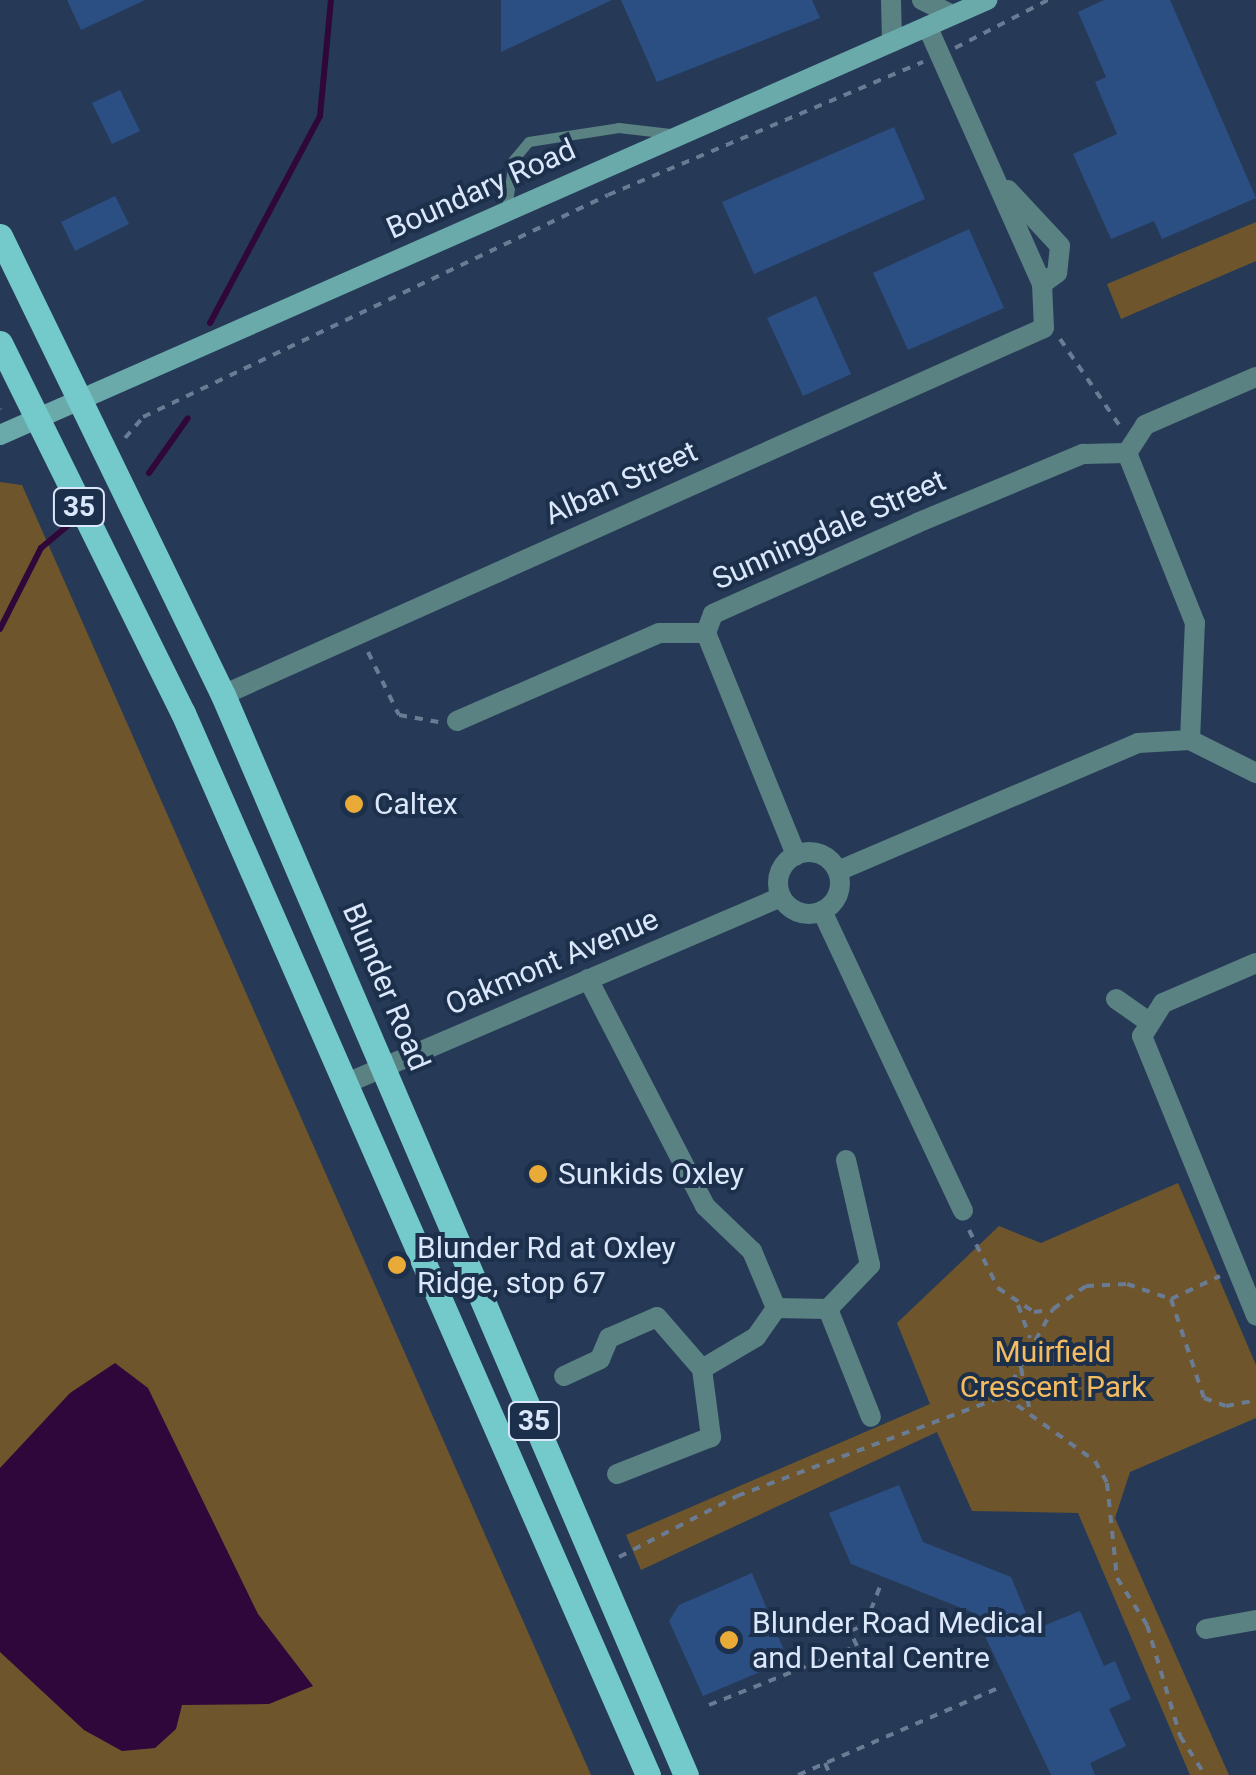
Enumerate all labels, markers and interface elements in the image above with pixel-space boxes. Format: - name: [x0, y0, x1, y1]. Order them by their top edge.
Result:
- street label: Boundary Road: [381, 131, 581, 247]
- street label: Alban Street: [539, 433, 703, 533]
- street label: Sunningdale Street: [707, 462, 951, 598]
- road number: 35: [52, 484, 106, 530]
- place label: Caltex: [374, 786, 458, 822]
- marker: Caltex: [343, 793, 365, 815]
- street label: Blunder Road: [335, 898, 437, 1076]
- street label: Oakmont Avenue: [440, 901, 664, 1023]
- place label: Sunkids Oxley: [558, 1156, 744, 1192]
- marker: Sunkids Oxley: [527, 1163, 549, 1185]
- place label: Blunder Rd at Oxley Ridge, stop 67: [417, 1230, 676, 1300]
- marker: Blunder Rd at Oxley Ridge, stop 67: [386, 1254, 408, 1276]
- park label: Muirfield Crescent Park: [960, 1334, 1146, 1404]
- road number: 35: [506, 1398, 562, 1444]
- place label: Blunder Road Medical and Dental Centre: [752, 1605, 1043, 1676]
- marker: Blunder Road Medical and Dental Centre: [716, 1627, 742, 1653]

